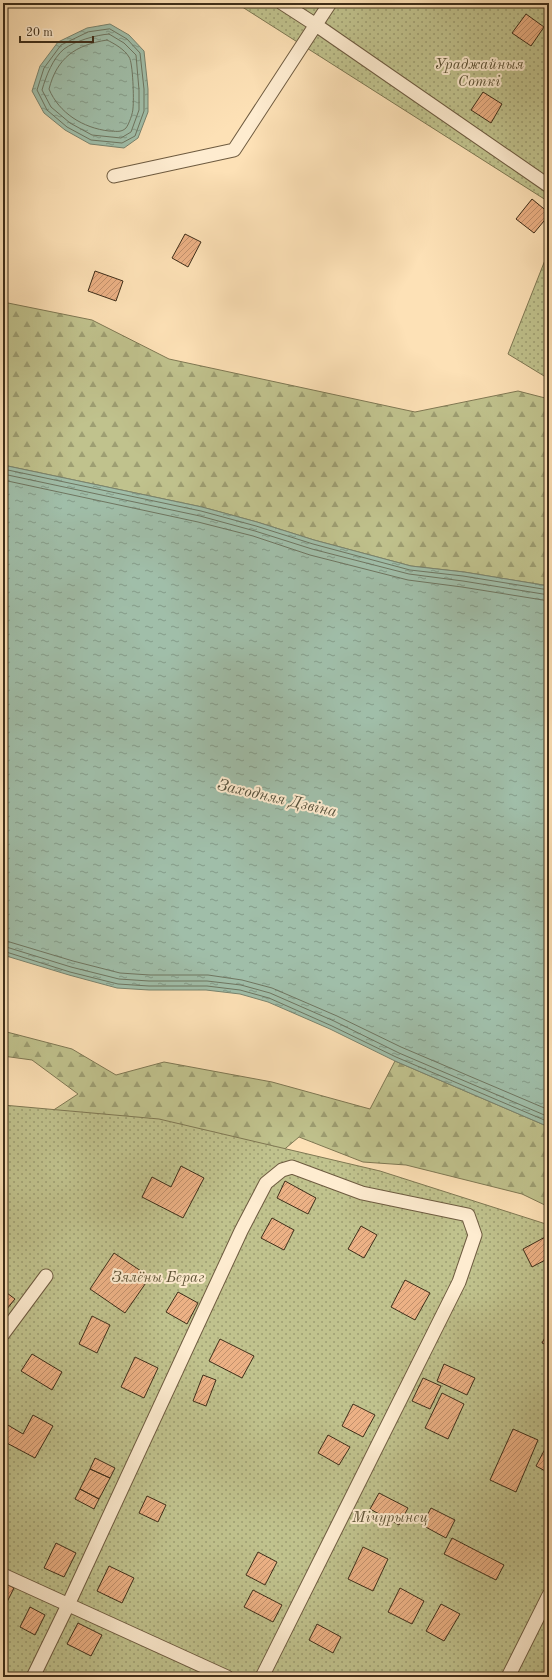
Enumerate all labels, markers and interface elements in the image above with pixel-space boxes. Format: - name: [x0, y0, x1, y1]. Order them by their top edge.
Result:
- scale bar: [20, 18, 93, 44]
- text: 20 m: [26, 27, 53, 39]
- park label: Ураджайныя Соткі: [434, 58, 524, 90]
- water label: Заходняя Дзвіна: [216, 777, 339, 821]
- park label: Зялёны Бераг: [112, 1270, 204, 1286]
- park label: Мічурынец: [351, 1511, 428, 1526]

